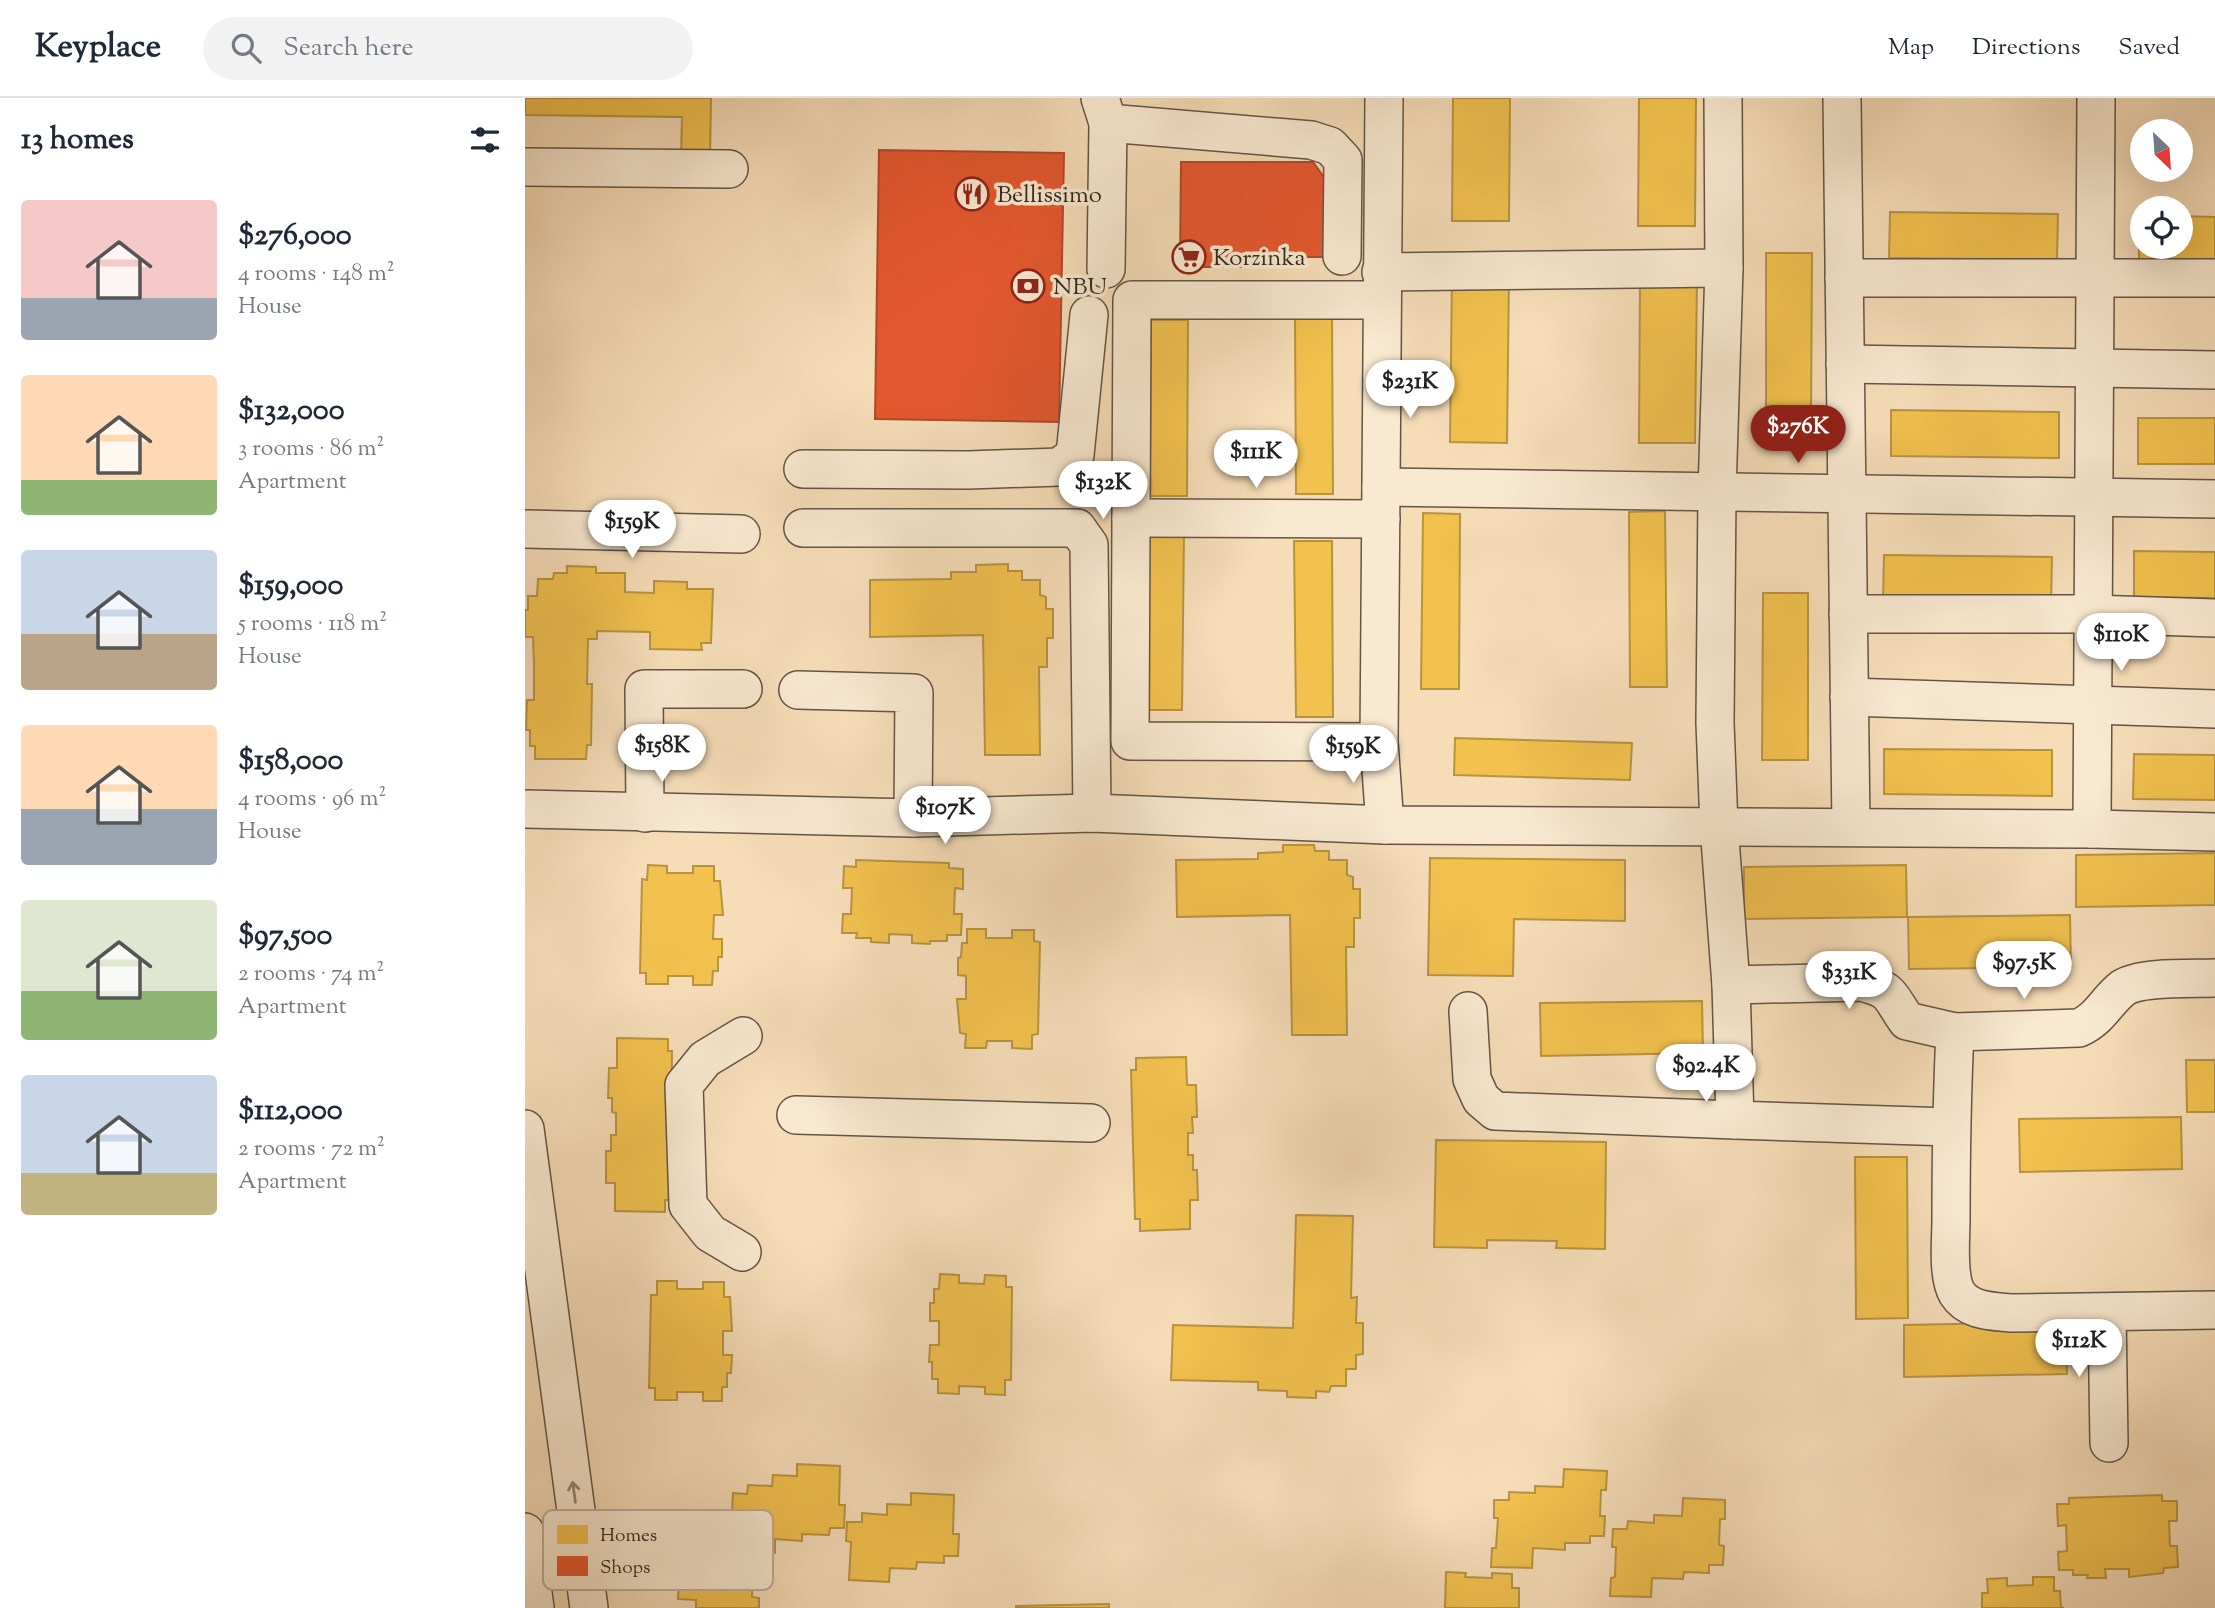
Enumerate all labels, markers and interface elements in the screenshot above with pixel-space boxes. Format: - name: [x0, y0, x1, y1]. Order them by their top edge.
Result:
- search box: [203, 17, 693, 80]
- text: Keyplace: [35, 24, 161, 72]
- icon: search: [227, 29, 265, 67]
- text: Search here: [283, 30, 414, 67]
- text: Map: [1888, 31, 1934, 65]
- text: Directions: [1972, 31, 2080, 65]
- text: Saved: [2118, 31, 2180, 65]
- text: 13 homes: [21, 119, 134, 162]
- north arrow: [2130, 119, 2193, 182]
- map controls: [2130, 119, 2193, 259]
- icon: filters: [466, 121, 504, 159]
- restaurant icon: Bellissimo: [953, 175, 991, 213]
- place label: Bellissimo: [997, 179, 1102, 213]
- button: locate: [2130, 196, 2193, 259]
- text: $276,000: [238, 215, 352, 258]
- icon: home: [77, 228, 161, 312]
- supermarket icon: Korzinka: [1170, 238, 1208, 276]
- place label: Korzinka: [1213, 242, 1306, 276]
- text: 4 rooms · 148 m²: [238, 258, 395, 291]
- bank icon: NBU: [1009, 267, 1047, 305]
- place label: NBU: [1053, 271, 1107, 305]
- text: House: [238, 291, 302, 324]
- pin: $231K: [1361, 360, 1459, 420]
- text: $231K: [1382, 366, 1438, 399]
- text: $132,000: [238, 390, 345, 433]
- icon: home: [77, 403, 161, 487]
- pin: $276K: [1749, 406, 1847, 465]
- text: $276K: [1767, 411, 1829, 444]
- pin: $111K: [1207, 430, 1305, 490]
- text: 3 rooms · 86 m²: [238, 433, 384, 466]
- text: $111K: [1230, 436, 1282, 469]
- pin: $132K: [1054, 462, 1152, 521]
- text: Apartment: [238, 466, 347, 499]
- text: $132K: [1075, 467, 1131, 500]
- pin: $159K: [583, 500, 681, 560]
- text: $159K: [604, 506, 660, 539]
- text: $159,000: [238, 565, 343, 608]
- icon: home: [77, 578, 161, 662]
- text: 5 rooms · 118 m²: [238, 608, 387, 641]
- pin: $110K: [2072, 614, 2170, 673]
- text: $110K: [2093, 619, 2149, 652]
- text: House: [238, 641, 302, 674]
- pin: $158K: [613, 724, 711, 784]
- pin: $159K: [1304, 726, 1402, 785]
- text: $158K: [634, 730, 690, 763]
- text: $159K: [1325, 731, 1381, 764]
- text: $158,000: [238, 740, 343, 783]
- icon: home: [77, 753, 161, 837]
- text: 4 rooms · 96 m²: [238, 783, 386, 816]
- pin: $107K: [896, 786, 994, 846]
- text: $107K: [915, 792, 975, 825]
- text: House: [238, 816, 302, 849]
- text: $97,500: [238, 915, 332, 958]
- icon: home: [77, 928, 161, 1012]
- pin: $97.5K: [1967, 942, 2081, 1001]
- text: $97.5K: [1992, 947, 2056, 980]
- pin: $331K: [1800, 951, 1898, 1011]
- text: $331K: [1821, 957, 1877, 990]
- text: 2 rooms · 74 m²: [238, 958, 384, 991]
- text: Apartment: [238, 991, 347, 1024]
- pin: $92.4K: [1649, 1044, 1763, 1104]
- text: $92.4K: [1672, 1050, 1740, 1083]
- text: $112,000: [238, 1090, 343, 1133]
- icon: home: [77, 1103, 161, 1187]
- text: 2 rooms · 72 m²: [238, 1133, 385, 1166]
- text: Apartment: [238, 1166, 347, 1199]
- pin: $112K: [2030, 1320, 2128, 1379]
- text: $112K: [2051, 1325, 2107, 1358]
- one-way arrow: [567, 1481, 580, 1504]
- legend: [543, 1510, 773, 1590]
- text: Homes: [600, 1523, 657, 1550]
- text: Shops: [600, 1555, 651, 1582]

